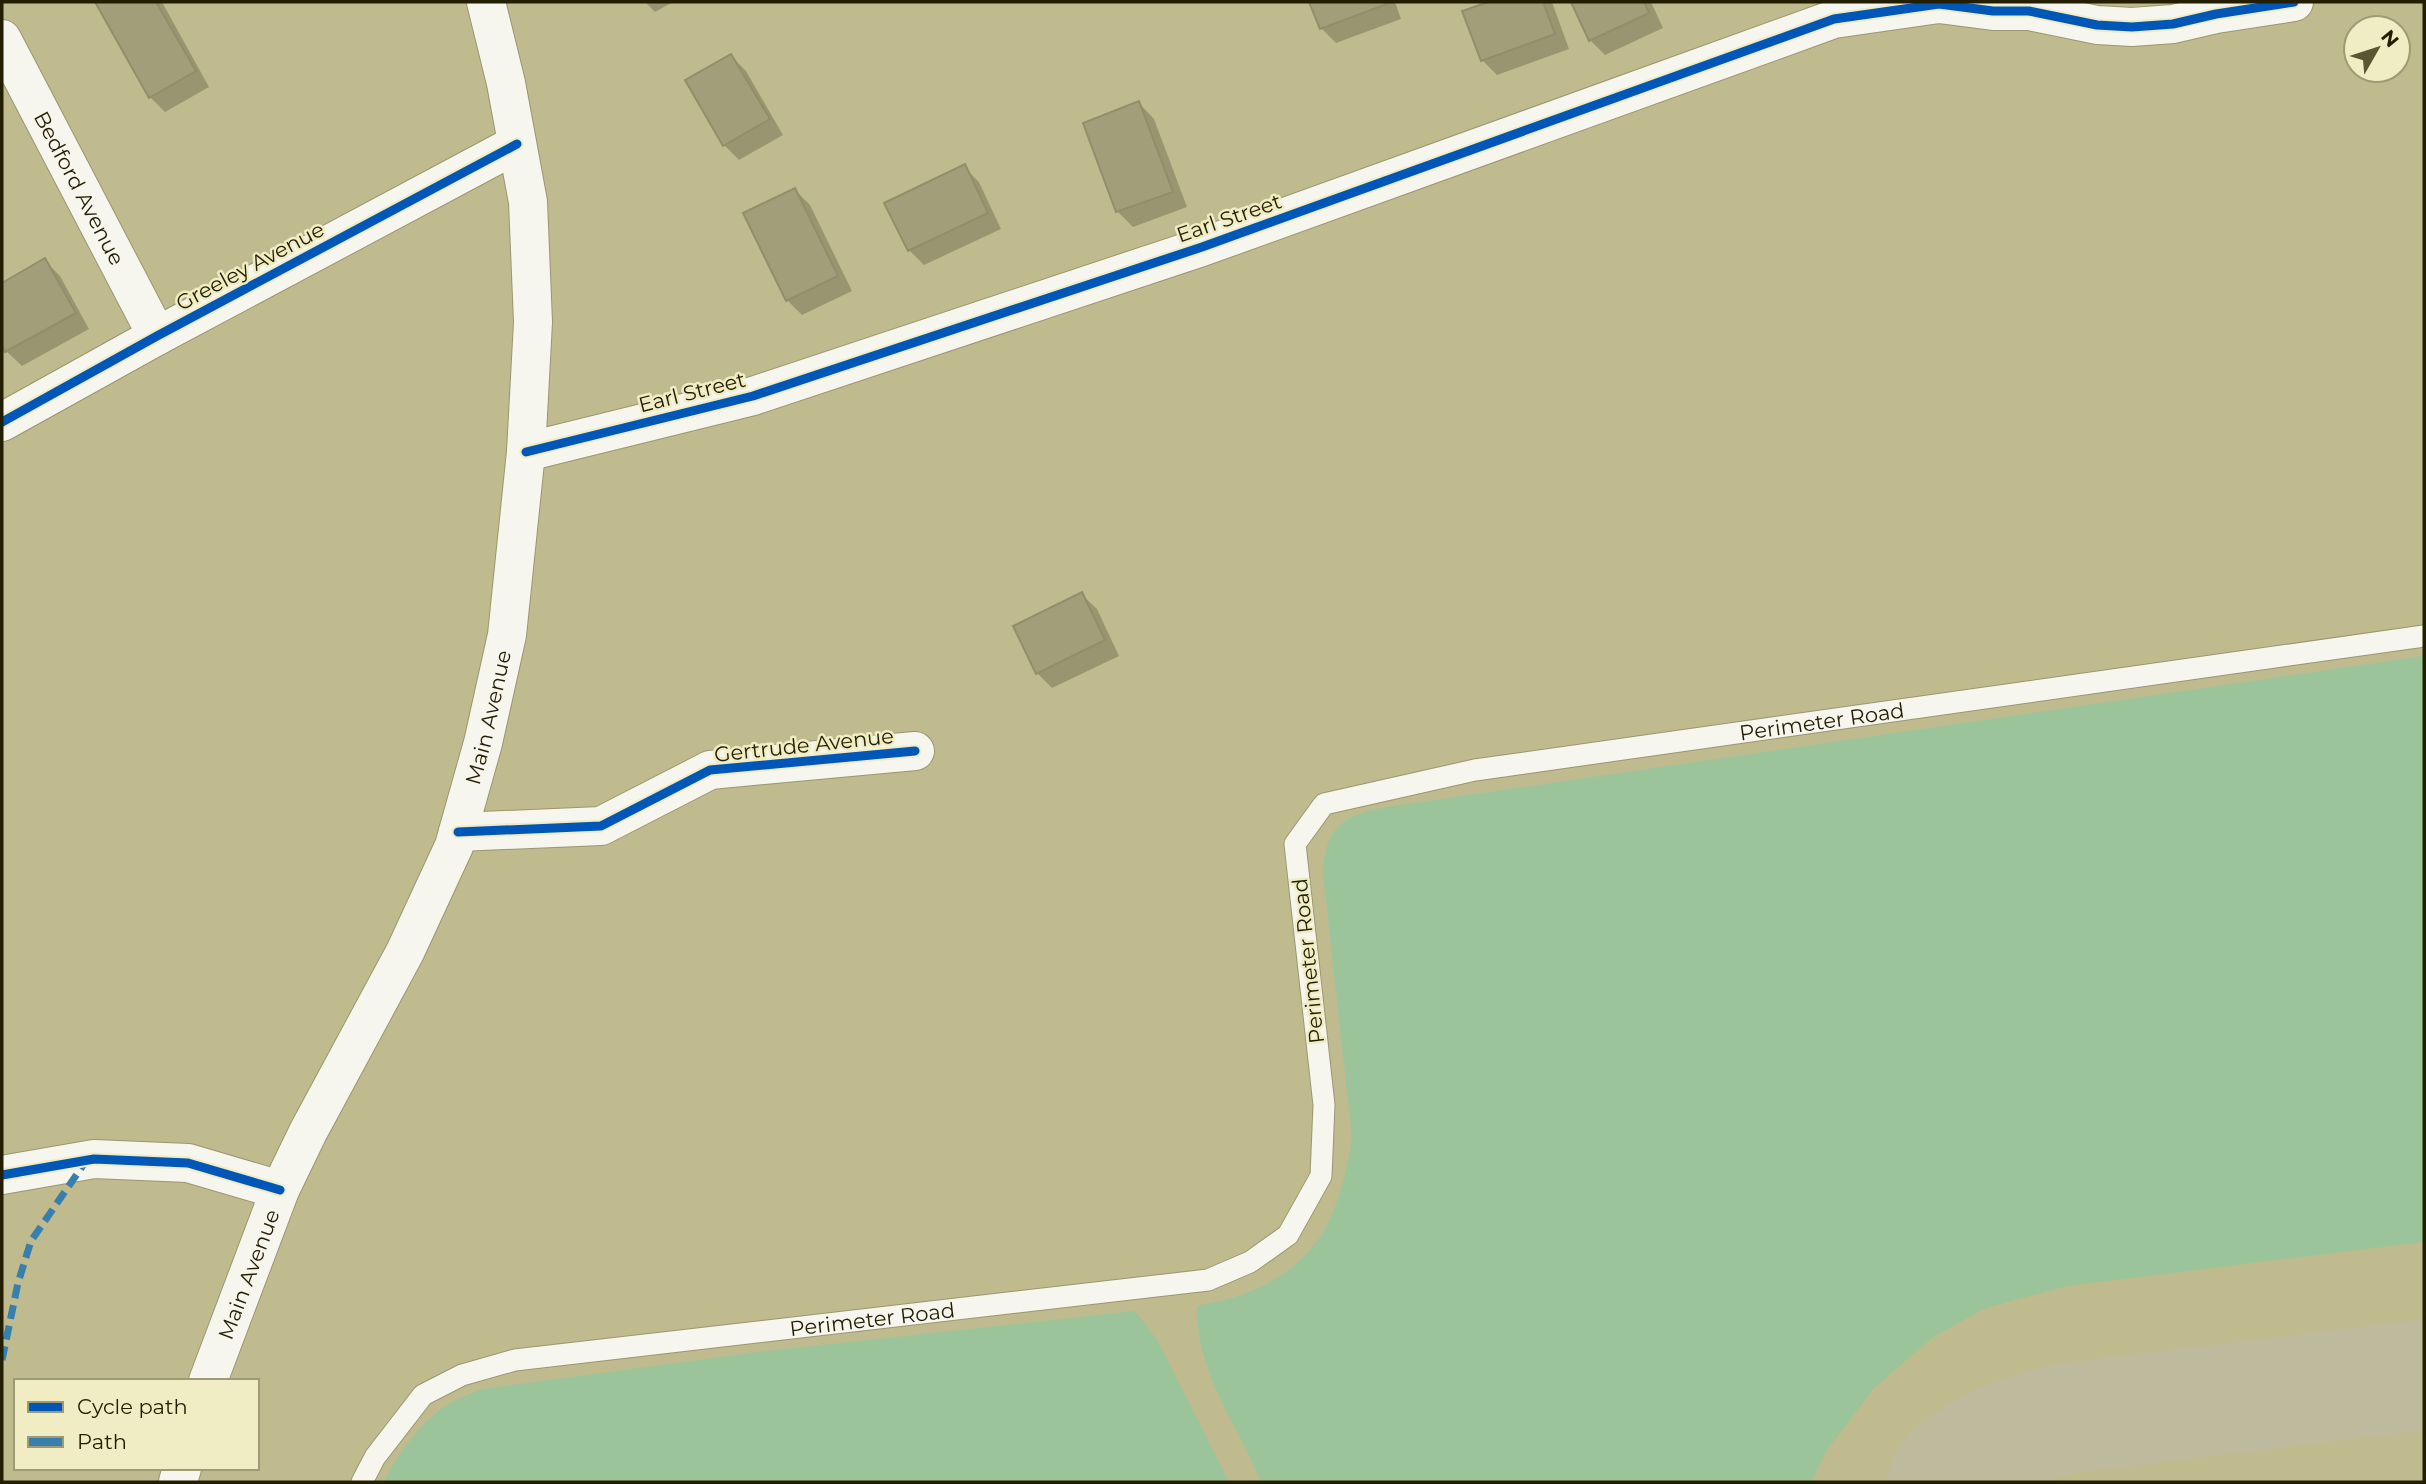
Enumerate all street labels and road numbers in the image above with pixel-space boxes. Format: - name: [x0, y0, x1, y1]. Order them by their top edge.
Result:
- street label: Bedford Avenue: [29, 107, 130, 269]
- street label: Earl Street: [1173, 188, 1285, 248]
- street label: Greeley Avenue: [172, 216, 328, 316]
- street label: Earl Street: [636, 367, 748, 417]
- street label: Main Avenue: [459, 648, 516, 787]
- street label: Perimeter Road: [1738, 697, 1906, 745]
- street label: Gertrude Avenue: [713, 723, 895, 767]
- street label: Perimeter Road: [1287, 877, 1329, 1045]
- street label: Main Avenue: [212, 1206, 284, 1343]
- street label: Perimeter Road: [788, 1297, 956, 1341]

